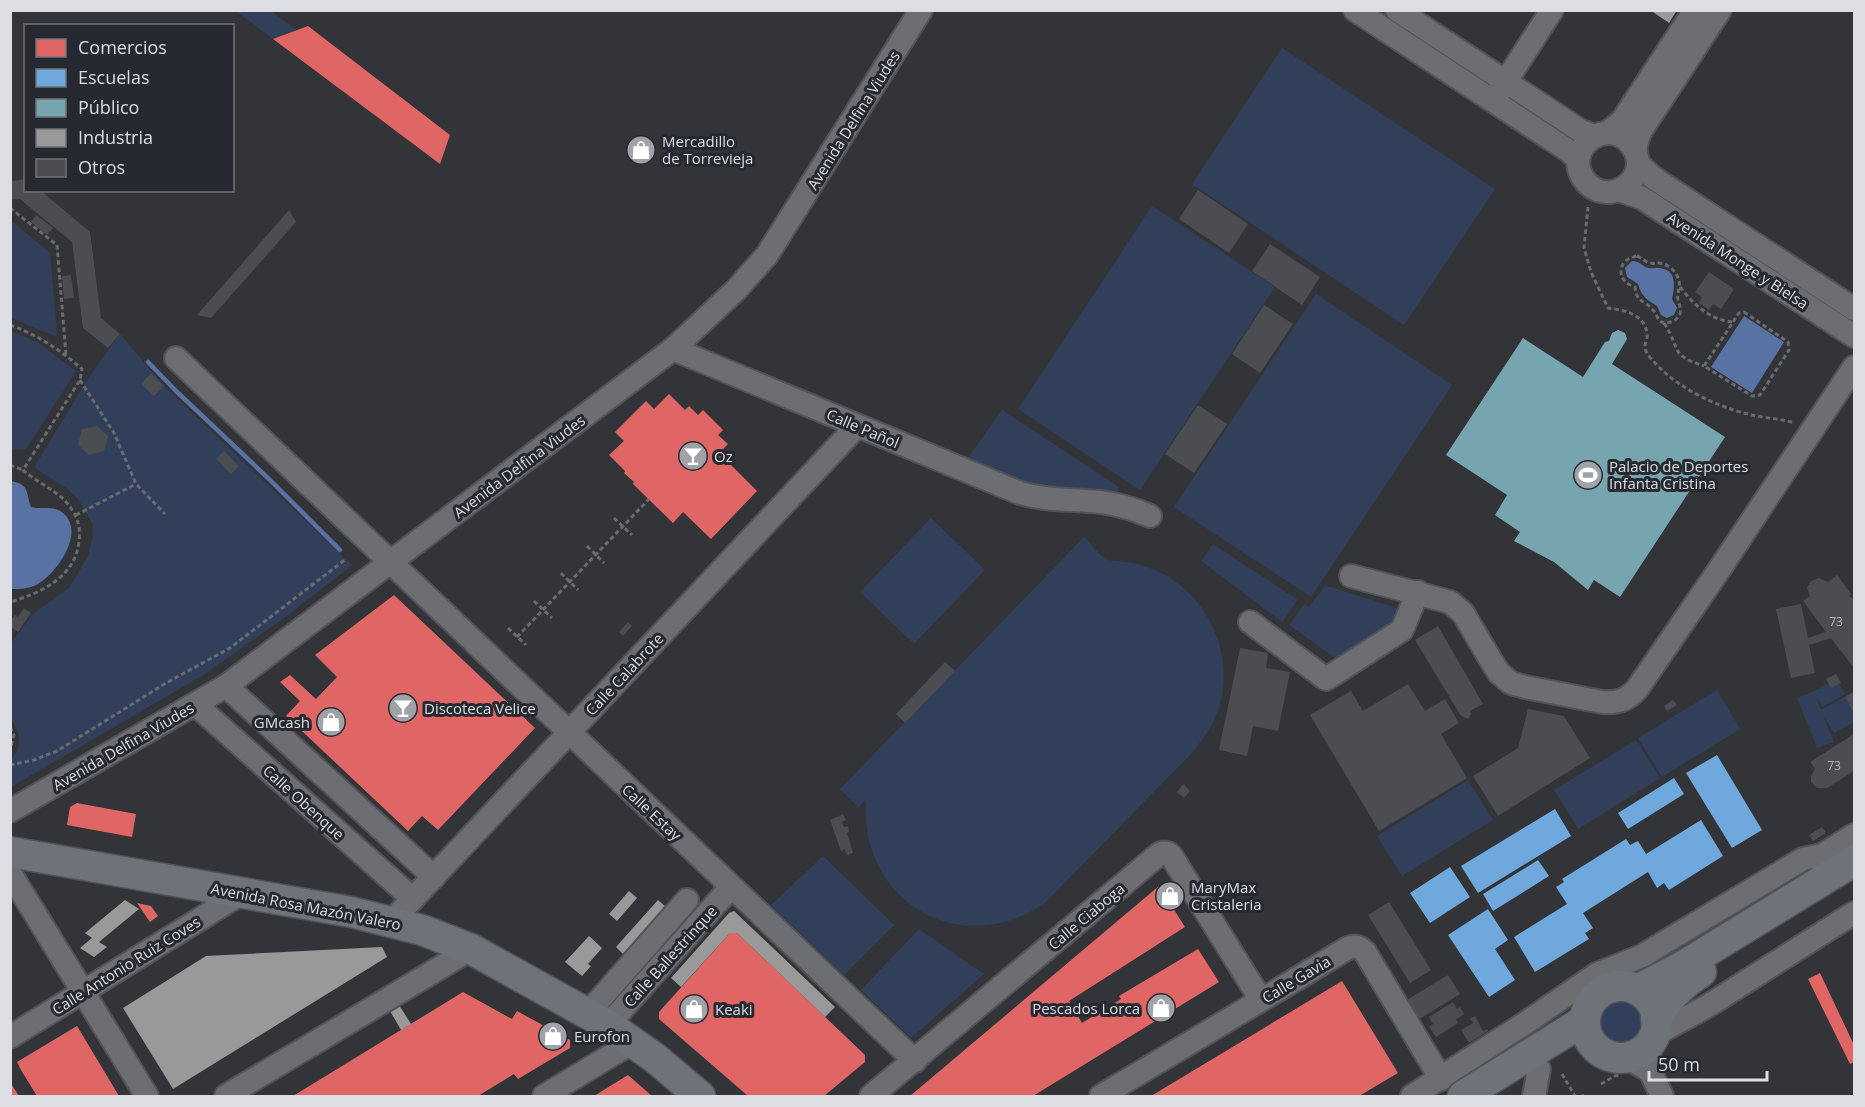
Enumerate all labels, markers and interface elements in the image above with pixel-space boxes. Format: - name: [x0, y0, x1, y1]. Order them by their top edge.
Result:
- legend: [24, 24, 234, 192]
- text: Comercios: [78, 35, 167, 59]
- street label: Avenida Delfina Viudes: [802, 47, 904, 193]
- text: Escuelas: [78, 65, 149, 89]
- text: Público: [78, 95, 139, 119]
- text: Industria: [78, 125, 153, 149]
- place label: Mercadillo de Torrevieja: [662, 131, 753, 168]
- shop icon: Mercadillo de Torrevieja: [625, 134, 657, 166]
- text: Otros: [78, 155, 125, 179]
- street label: Avenida Monge y Bielsa: [1664, 207, 1812, 313]
- street label: Calle Pañol: [824, 404, 902, 452]
- street label: Avenida Delfina Viudes: [449, 410, 589, 522]
- bar icon: Oz: [677, 440, 709, 472]
- place label: Oz: [714, 446, 733, 466]
- place label: Palacio de Deportes Infanta Cristina: [1609, 456, 1748, 493]
- sports icon: Palacio de Deportes Infanta Cristina: [1572, 459, 1604, 491]
- house number: 73: [1829, 613, 1843, 630]
- street label: Calle Calabrote: [581, 629, 667, 719]
- bar icon: Discoteca Velice: [387, 692, 419, 724]
- street label: Avenida Delfina Viudes: [49, 697, 197, 795]
- place label: Discoteca Velice: [424, 698, 536, 718]
- shop icon: GMcash: [315, 706, 347, 738]
- place label: GMcash: [254, 712, 310, 732]
- house number: 73: [1827, 757, 1841, 774]
- street label: Calle Obenque: [259, 760, 349, 844]
- street label: Calle Estay: [618, 779, 686, 845]
- place label: MaryMax Cristaleria: [1191, 877, 1262, 914]
- street label: Avenida Rosa Mazón Valero: [209, 878, 403, 934]
- street label: Calle Ciaboga: [1044, 878, 1128, 954]
- shop icon: MaryMax Cristaleria: [1154, 880, 1186, 912]
- street label: Calle Ballestrinque: [619, 901, 721, 1011]
- street label: Calle Antonio Ruiz Coves: [48, 911, 204, 1019]
- street label: Calle Gavia: [1258, 951, 1334, 1007]
- shop icon: Pescados Lorca: [1145, 992, 1177, 1024]
- shop icon: Keaki: [678, 993, 710, 1025]
- place label: Pescados Lorca: [1032, 998, 1140, 1018]
- place label: Keaki: [715, 999, 753, 1019]
- shop icon: Eurofon: [537, 1020, 569, 1052]
- place label: Eurofon: [574, 1026, 630, 1046]
- scale bar: [1649, 1044, 1768, 1082]
- text: 50 m: [1658, 1052, 1700, 1076]

